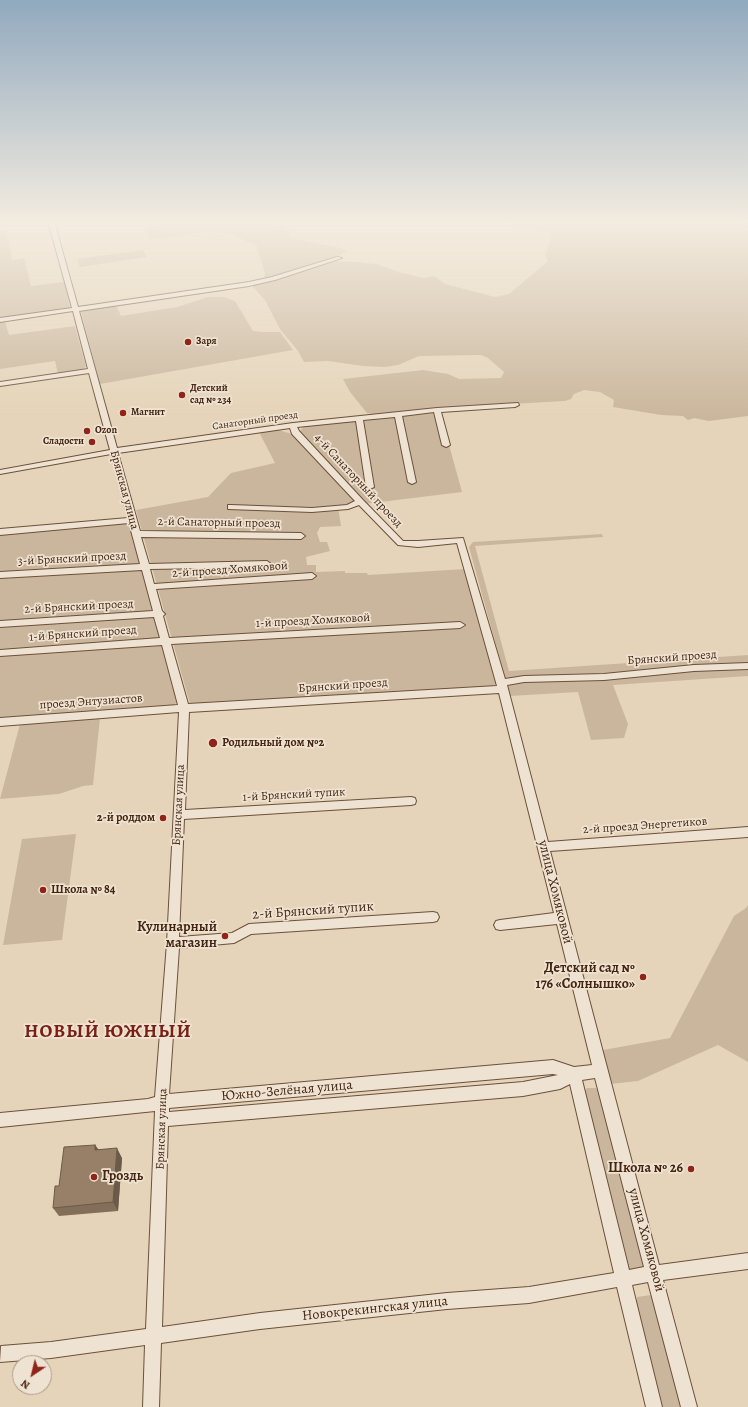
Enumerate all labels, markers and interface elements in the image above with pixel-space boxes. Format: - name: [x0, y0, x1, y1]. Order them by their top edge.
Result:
- place label: Заря: [196, 336, 216, 348]
- marker: Заря: [183, 337, 193, 347]
- place label: Детский сад № 234: [190, 383, 231, 406]
- marker: Детский сад № 234: [177, 390, 187, 400]
- place label: Магнит: [131, 407, 165, 419]
- marker: Магнит: [118, 408, 128, 418]
- street label: Санаторный проезд: [212, 409, 298, 433]
- place label: Ozon: [95, 425, 117, 437]
- marker: Ozon: [82, 426, 92, 436]
- street label: 4-й Санаторный проезд: [311, 431, 405, 531]
- place label: Сладости: [43, 436, 84, 448]
- marker: Сладости: [87, 437, 97, 447]
- street label: Брянская улица: [106, 449, 142, 531]
- street label: 2-й Санаторный проезд: [157, 515, 281, 531]
- street label: 3-й Брянский проезд: [17, 549, 127, 569]
- street label: 2-й проезд Хомяковой: [172, 559, 288, 581]
- street label: 2-й Брянский проезд: [24, 597, 134, 617]
- street label: 1-й проезд Хомяковой: [255, 611, 371, 631]
- street label: 1-й Брянский проезд: [29, 623, 137, 645]
- street label: Брянский проезд: [627, 648, 717, 668]
- street label: Брянский проезд: [298, 676, 388, 696]
- street label: проезд Энтузиастов: [39, 691, 143, 713]
- place label: Родильный дом №2: [222, 736, 324, 750]
- marker: Родильный дом №2: [207, 737, 219, 749]
- street label: Брянская улица: [170, 764, 188, 846]
- street label: 1-й Брянский тупик: [242, 785, 346, 805]
- place label: 2-й роддом: [97, 811, 155, 825]
- marker: 2-й роддом: [158, 813, 168, 823]
- street label: 2-й проезд Энергетиков: [582, 814, 708, 838]
- street label: улица Хомяковой: [534, 838, 576, 946]
- place label: Школа № 84: [51, 883, 115, 897]
- marker: Школа № 84: [38, 885, 48, 895]
- street label: 2-й Брянский тупик: [252, 898, 374, 924]
- place label: Кулинарный магазин: [137, 920, 217, 952]
- marker: Кулинарный магазин: [220, 931, 230, 941]
- place label: Детский сад № 176 «Солнышко»: [536, 961, 635, 994]
- marker: Детский сад № 176 «Солнышко»: [638, 972, 648, 982]
- district label: НОВЫЙ ЮЖНЫЙ: [24, 1021, 192, 1043]
- street label: Южно-Зелёная улица: [221, 1077, 353, 1105]
- street label: Брянская улица: [153, 1088, 171, 1170]
- place label: Школа № 26: [608, 1161, 683, 1177]
- marker: Школа № 26: [686, 1164, 696, 1174]
- place label: Гроздь: [102, 1169, 143, 1185]
- marker: Гроздь: [89, 1172, 99, 1182]
- street label: улица Хомяковой: [624, 1186, 668, 1294]
- street label: Новокрекингская улица: [301, 1293, 449, 1325]
- north arrow: [12, 1355, 52, 1395]
- text: N: [18, 1376, 33, 1393]

